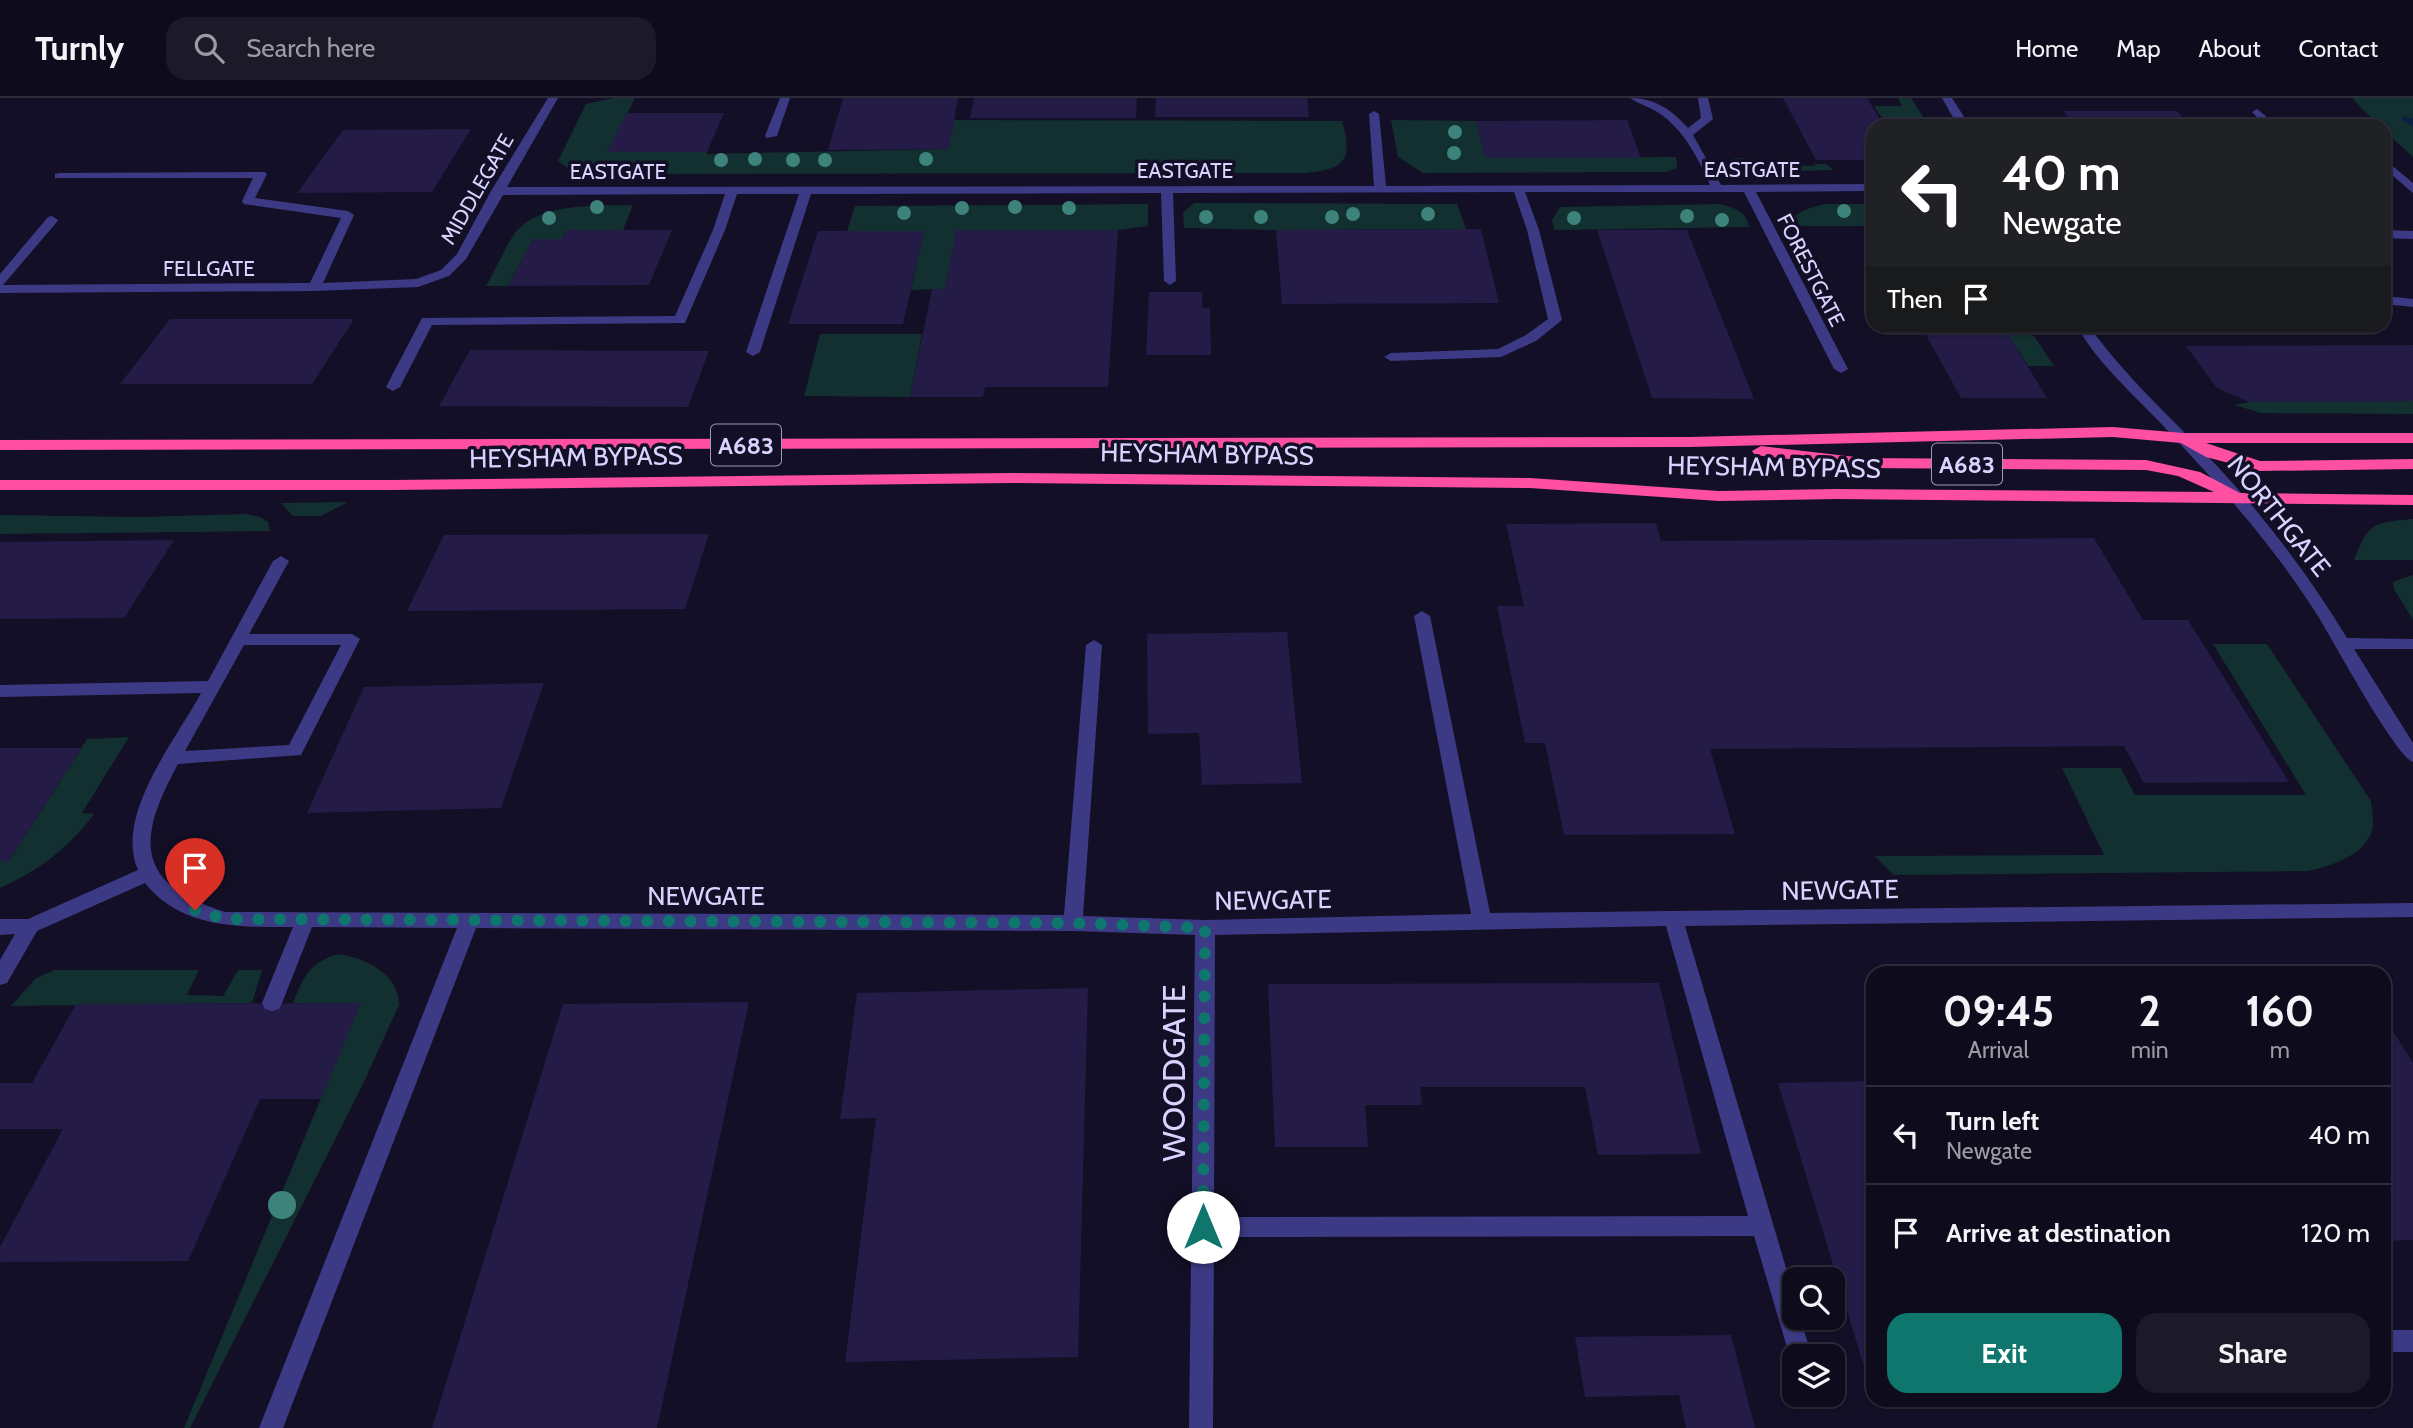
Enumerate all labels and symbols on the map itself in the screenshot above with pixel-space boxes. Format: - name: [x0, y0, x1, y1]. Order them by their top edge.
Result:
- street label: MIDDLEGATE: [435, 129, 519, 249]
- street label: EASTGATE: [1704, 157, 1800, 182]
- street label: EASTGATE: [1137, 158, 1233, 183]
- street label: EASTGATE: [570, 159, 666, 184]
- street label: FORESTGATE: [1772, 210, 1850, 330]
- street label: FELLGATE: [163, 256, 255, 281]
- road number: A683: [711, 424, 781, 466]
- street label: HEYSHAM BYPASS: [1100, 436, 1314, 472]
- street label: HEYSHAM BYPASS: [469, 439, 683, 475]
- road number: A683: [1932, 444, 2002, 484]
- street label: HEYSHAM BYPASS: [1667, 449, 1881, 485]
- street label: NORTHGATE: [2221, 449, 2337, 583]
- pin: [165, 838, 225, 910]
- street label: NEWGATE: [1781, 873, 1899, 907]
- street label: NEWGATE: [647, 880, 765, 912]
- street label: NEWGATE: [1214, 883, 1332, 917]
- street label: WOODGATE: [1154, 985, 1193, 1161]
- position arrow: [1166, 1190, 1240, 1264]

